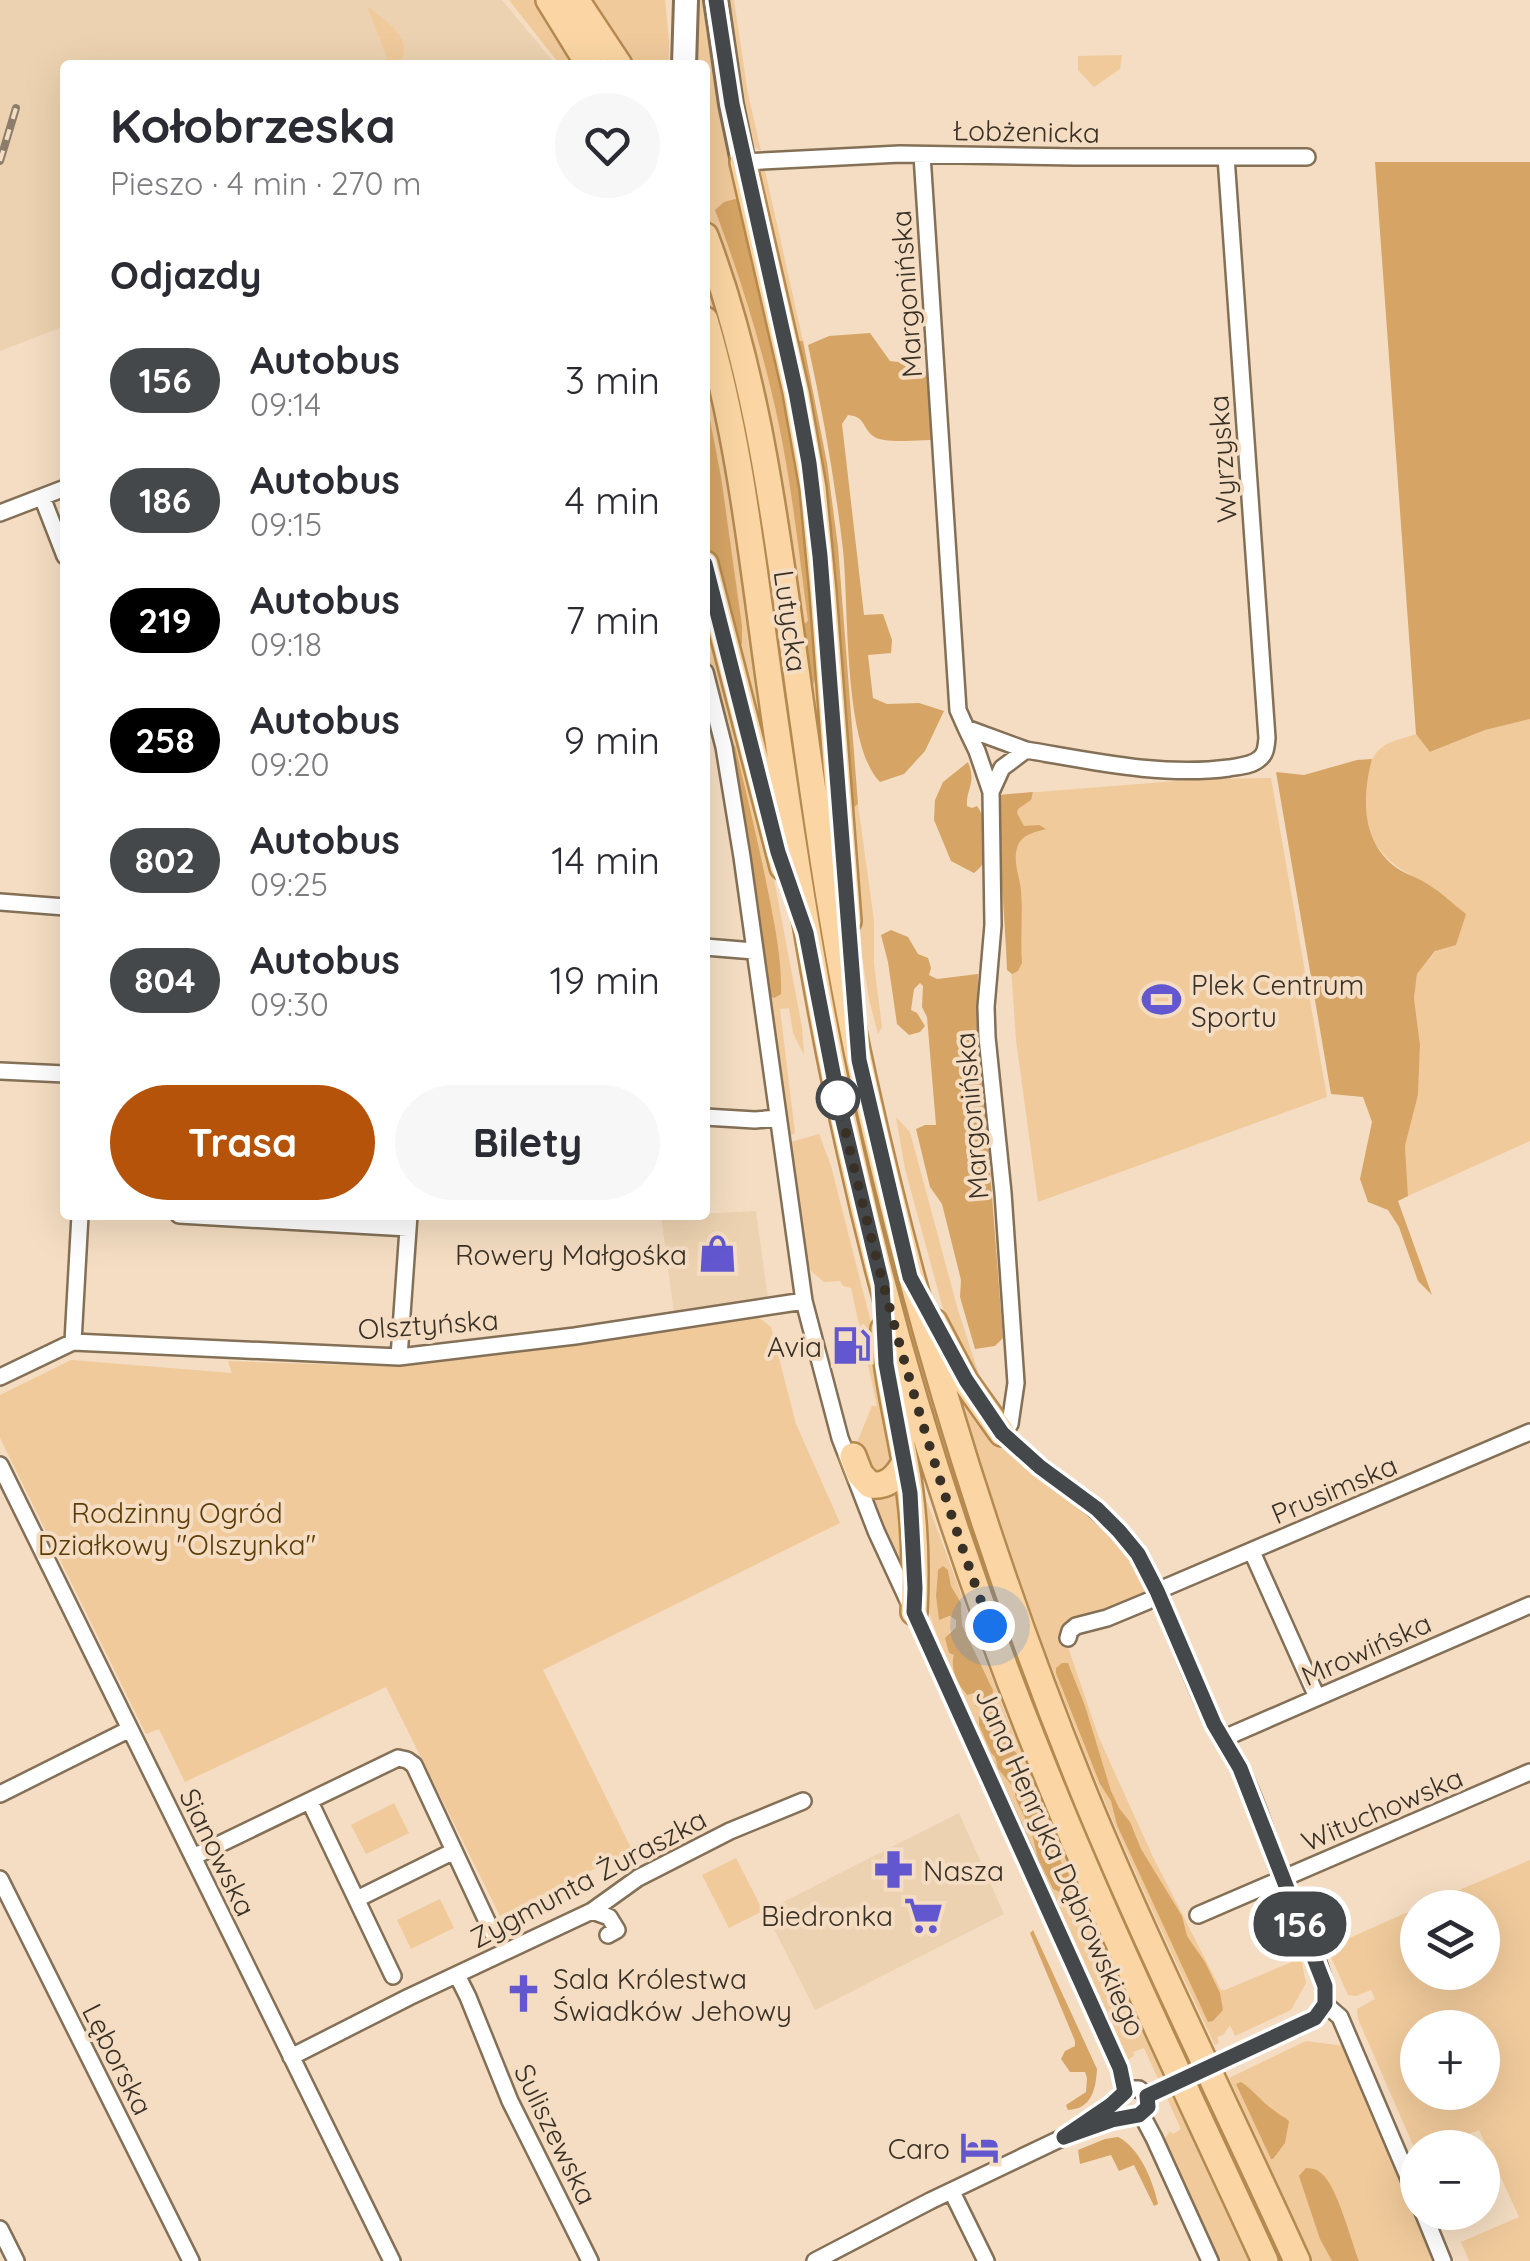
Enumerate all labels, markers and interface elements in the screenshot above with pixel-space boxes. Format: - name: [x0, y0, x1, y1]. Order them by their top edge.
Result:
- button: heart: [555, 93, 660, 198]
- text: Kołobrzeska: [110, 95, 396, 155]
- street label: Łobżenicka: [952, 112, 1100, 150]
- text: Pieszo · 4 min · 270 m: [110, 163, 421, 203]
- street label: Margonińska: [883, 209, 929, 379]
- text: Odjazdy: [110, 251, 262, 299]
- text: Autobus: [250, 336, 400, 384]
- text: 3 min: [565, 356, 660, 404]
- text: 156: [138, 358, 192, 402]
- text: 09:14: [250, 384, 321, 424]
- street label: Wyrzyska: [1200, 394, 1244, 524]
- text: Autobus: [250, 456, 400, 504]
- text: 4 min: [565, 476, 660, 524]
- text: 186: [139, 478, 191, 522]
- text: 09:15: [250, 504, 322, 544]
- street label: Lutycka: [767, 568, 815, 674]
- text: Autobus: [250, 576, 400, 624]
- text: 7 min: [565, 596, 660, 644]
- text: 219: [138, 598, 192, 642]
- text: 09:18: [250, 624, 322, 664]
- text: Autobus: [250, 696, 400, 744]
- text: 9 min: [564, 716, 660, 764]
- text: 258: [135, 718, 195, 762]
- text: 09:20: [250, 744, 330, 784]
- text: Autobus: [250, 816, 400, 864]
- text: 14 min: [551, 836, 660, 884]
- text: 802: [135, 838, 195, 882]
- text: 09:25: [250, 864, 328, 904]
- text: Autobus: [250, 936, 400, 984]
- text: 19 min: [550, 956, 660, 1004]
- text: 804: [134, 958, 196, 1002]
- place label: Plek Centrum Sportu: [1191, 967, 1364, 1034]
- sports icon: Plek Centrum Sportu: [1140, 979, 1182, 1021]
- text: 09:30: [250, 984, 329, 1024]
- street label: Margonińska: [946, 1031, 996, 1201]
- unlabelled marker: [817, 1077, 859, 1119]
- button: Trasa: [110, 1085, 375, 1200]
- button: Bilety: [395, 1085, 660, 1200]
- shop icon: Rowery Małgośka: [696, 1233, 738, 1275]
- place label: Rowery Małgośka: [455, 1237, 687, 1272]
- street label: Olsztyńska: [356, 1302, 500, 1346]
- fuel station icon: Avia: [831, 1325, 873, 1367]
- place label: Avia: [767, 1329, 822, 1364]
- street label: Prusimska: [1266, 1447, 1402, 1531]
- park label: Rodzinny Ogród Działkowy "Olszynka": [38, 1495, 316, 1562]
- your location: [965, 1601, 1015, 1651]
- street label: Mrowińska: [1296, 1605, 1436, 1693]
- street label: Jana Henryka Dąbrowskiego: [968, 1682, 1154, 2042]
- street label: Wituchowska: [1296, 1759, 1468, 1859]
- street label: Sianowska: [172, 1782, 264, 1922]
- street label: Zygmunta Żuraszka: [464, 1801, 712, 1955]
- pharmacy icon: Nasza: [872, 1849, 914, 1891]
- place label: Nasza: [923, 1853, 1004, 1888]
- map controls: [1400, 1890, 1500, 2230]
- button: layers: [1400, 1890, 1500, 1990]
- line badge: 156: [1242, 1892, 1358, 1956]
- supermarket icon: Biedronka: [902, 1894, 944, 1936]
- place label: Biedronka: [761, 1898, 893, 1933]
- text: 156: [1273, 1902, 1327, 1946]
- place label: Sala Królestwa Świadków Jehowy: [553, 1961, 792, 2028]
- church icon: Sala Królestwa Świadków Jehowy: [502, 1973, 544, 2015]
- street label: Lęborska: [75, 1997, 161, 2121]
- button: +: [1400, 2010, 1500, 2110]
- street label: Suliszewska: [507, 2058, 605, 2210]
- hotel icon: Caro: [959, 2127, 1001, 2169]
- button: −: [1400, 2130, 1500, 2230]
- place label: Caro: [888, 2131, 950, 2166]

